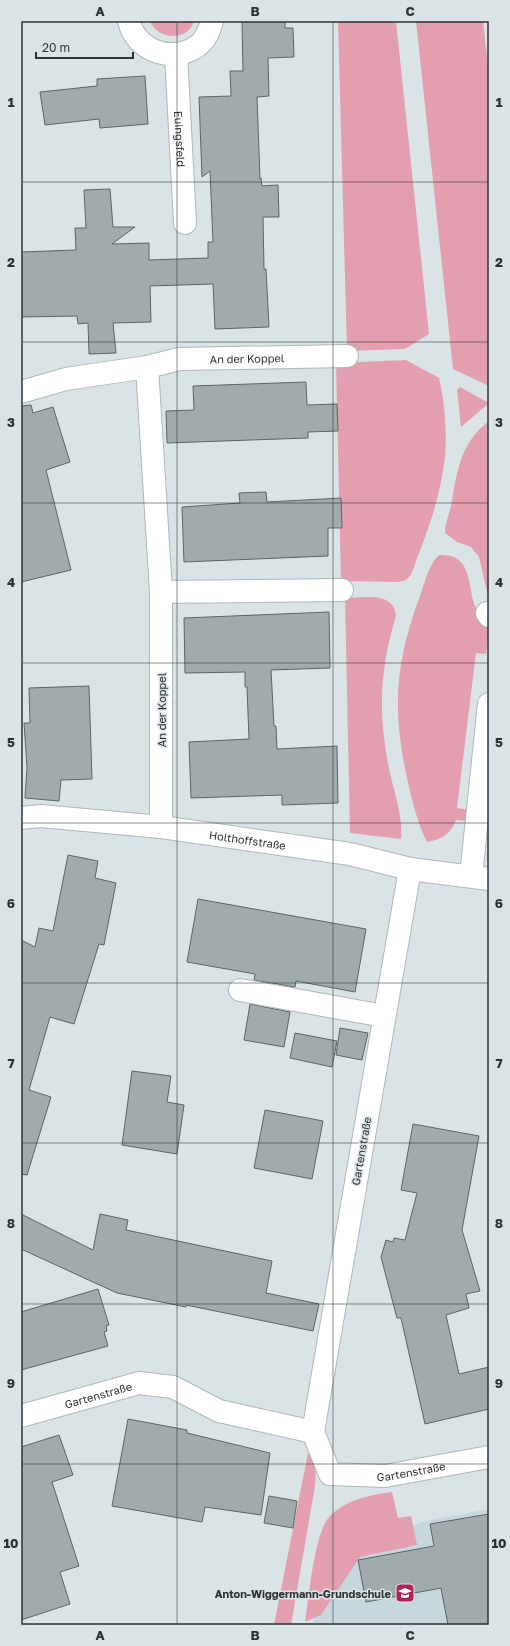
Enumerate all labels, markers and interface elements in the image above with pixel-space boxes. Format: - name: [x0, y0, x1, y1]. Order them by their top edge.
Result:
- text: A: [95, 3, 105, 19]
- text: B: [250, 3, 260, 19]
- text: C: [405, 3, 415, 19]
- scale bar: [36, 34, 133, 60]
- text: 20 m: [42, 40, 70, 55]
- text: 1: [8, 94, 15, 110]
- text: 1: [496, 94, 503, 110]
- street label: Euingsfeld: [173, 110, 189, 167]
- text: 2: [7, 254, 15, 270]
- text: 2: [495, 254, 503, 270]
- street label: An der Koppel: [210, 351, 285, 365]
- text: 3: [7, 414, 15, 430]
- text: 3: [495, 414, 503, 430]
- text: 4: [7, 574, 15, 590]
- text: 4: [495, 574, 503, 590]
- street label: An der Koppel: [155, 672, 168, 747]
- text: 5: [7, 734, 15, 750]
- text: 5: [495, 734, 503, 750]
- street label: Holthoffstraße: [208, 827, 287, 851]
- text: 6: [7, 895, 15, 911]
- text: 6: [495, 895, 503, 911]
- text: 7: [7, 1055, 15, 1071]
- text: 7: [495, 1055, 503, 1071]
- street label: Gartenstraße: [349, 1116, 373, 1186]
- text: 8: [7, 1215, 15, 1231]
- text: 8: [495, 1215, 503, 1231]
- text: 9: [7, 1375, 15, 1391]
- text: 9: [495, 1375, 503, 1391]
- street label: Gartenstraße: [63, 1379, 133, 1410]
- street label: Gartenstraße: [376, 1459, 446, 1483]
- text: 10: [3, 1535, 19, 1551]
- text: 10: [491, 1535, 507, 1551]
- school or university icon: Anton-Wiggermann-Grundschule: [394, 1582, 416, 1604]
- place label: Anton-Wiggermann-Grundschule: [215, 1587, 392, 1600]
- text: A: [95, 1627, 105, 1643]
- text: B: [250, 1627, 260, 1643]
- text: C: [405, 1627, 415, 1643]

